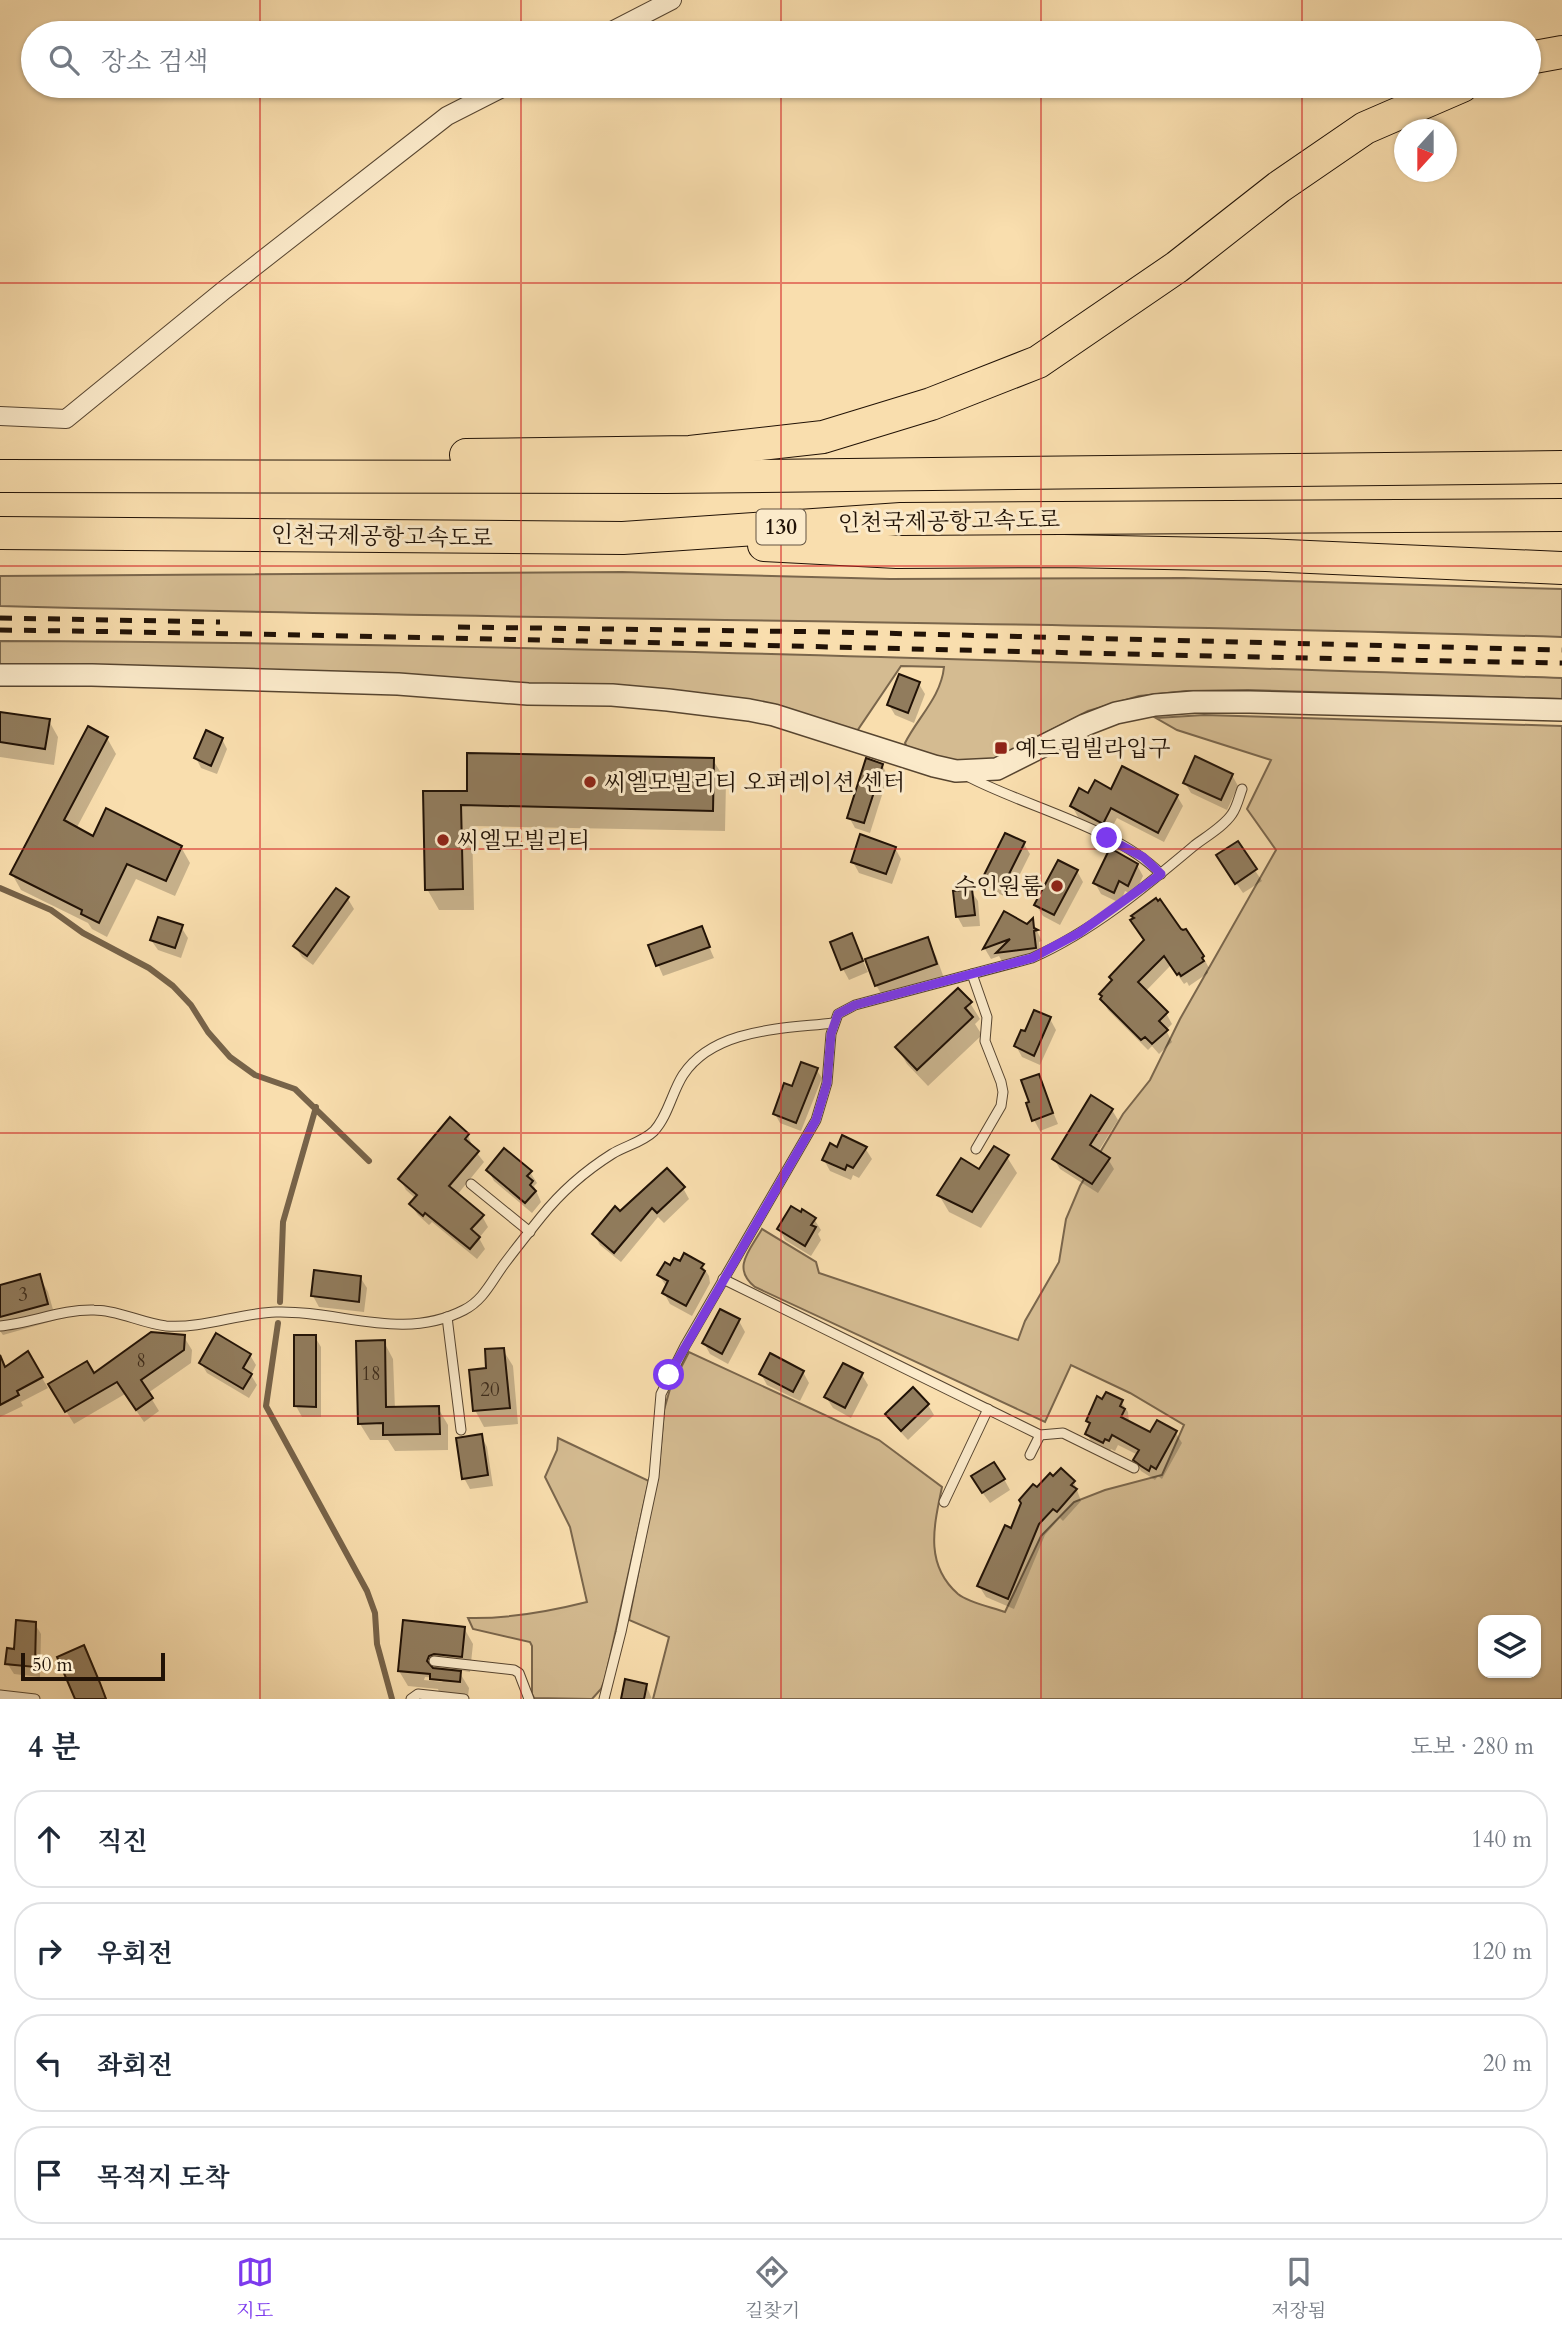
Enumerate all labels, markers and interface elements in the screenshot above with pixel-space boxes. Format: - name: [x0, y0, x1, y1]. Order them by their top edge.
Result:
- search box: [21, 21, 1541, 98]
- icon: search: [45, 41, 83, 79]
- text: 장소 검색: [101, 44, 208, 79]
- north arrow: [1394, 119, 1457, 182]
- street label: 인천국제공항고속도로: [838, 504, 1060, 539]
- road number: 130: [756, 510, 806, 544]
- street label: 인천국제공항고속도로: [271, 519, 493, 554]
- place label: 예드림빌라입구: [1015, 733, 1171, 764]
- marker: 예드림빌라입구: [993, 740, 1009, 756]
- place label: 씨엘모빌리티 오퍼레이션 센터: [604, 767, 905, 798]
- marker: 씨엘모빌리티 오퍼레이션 센터: [582, 774, 598, 790]
- route end: [1091, 822, 1122, 853]
- place label: 씨엘모빌리티: [457, 825, 590, 856]
- marker: 씨엘모빌리티: [435, 832, 451, 848]
- place label: 수인원룸: [954, 871, 1043, 902]
- marker: 수인원룸: [1049, 878, 1065, 894]
- house number: 3: [18, 1282, 28, 1308]
- house number: 8: [136, 1348, 146, 1374]
- route start: [653, 1359, 684, 1390]
- house number: 18: [361, 1361, 381, 1387]
- house number: 20: [480, 1377, 500, 1403]
- map controls: [1478, 1615, 1541, 1678]
- button: layers: [1478, 1615, 1541, 1678]
- scale bar: [21, 1650, 164, 1682]
- text: 50 m: [32, 1652, 73, 1678]
- text: 4 분: [28, 1727, 80, 1768]
- text: 도보 · 280 m: [1410, 1731, 1534, 1762]
- icon: ahead: [30, 1820, 68, 1858]
- text: 직진: [97, 1824, 147, 1859]
- text: 140 m: [1471, 1824, 1532, 1855]
- icon: right: [30, 1932, 68, 1970]
- text: 우회전: [97, 1936, 172, 1971]
- text: 120 m: [1471, 1936, 1532, 1967]
- icon: left: [30, 2044, 68, 2082]
- text: 좌회전: [97, 2048, 172, 2083]
- text: 20 m: [1483, 2048, 1532, 2079]
- icon: arrive: [30, 2156, 68, 2194]
- text: 목적지 도착: [97, 2160, 230, 2195]
- tab: 지도: [236, 2253, 274, 2324]
- tab: 길찾기: [745, 2253, 800, 2324]
- tab: 저장됨: [1271, 2253, 1326, 2324]

